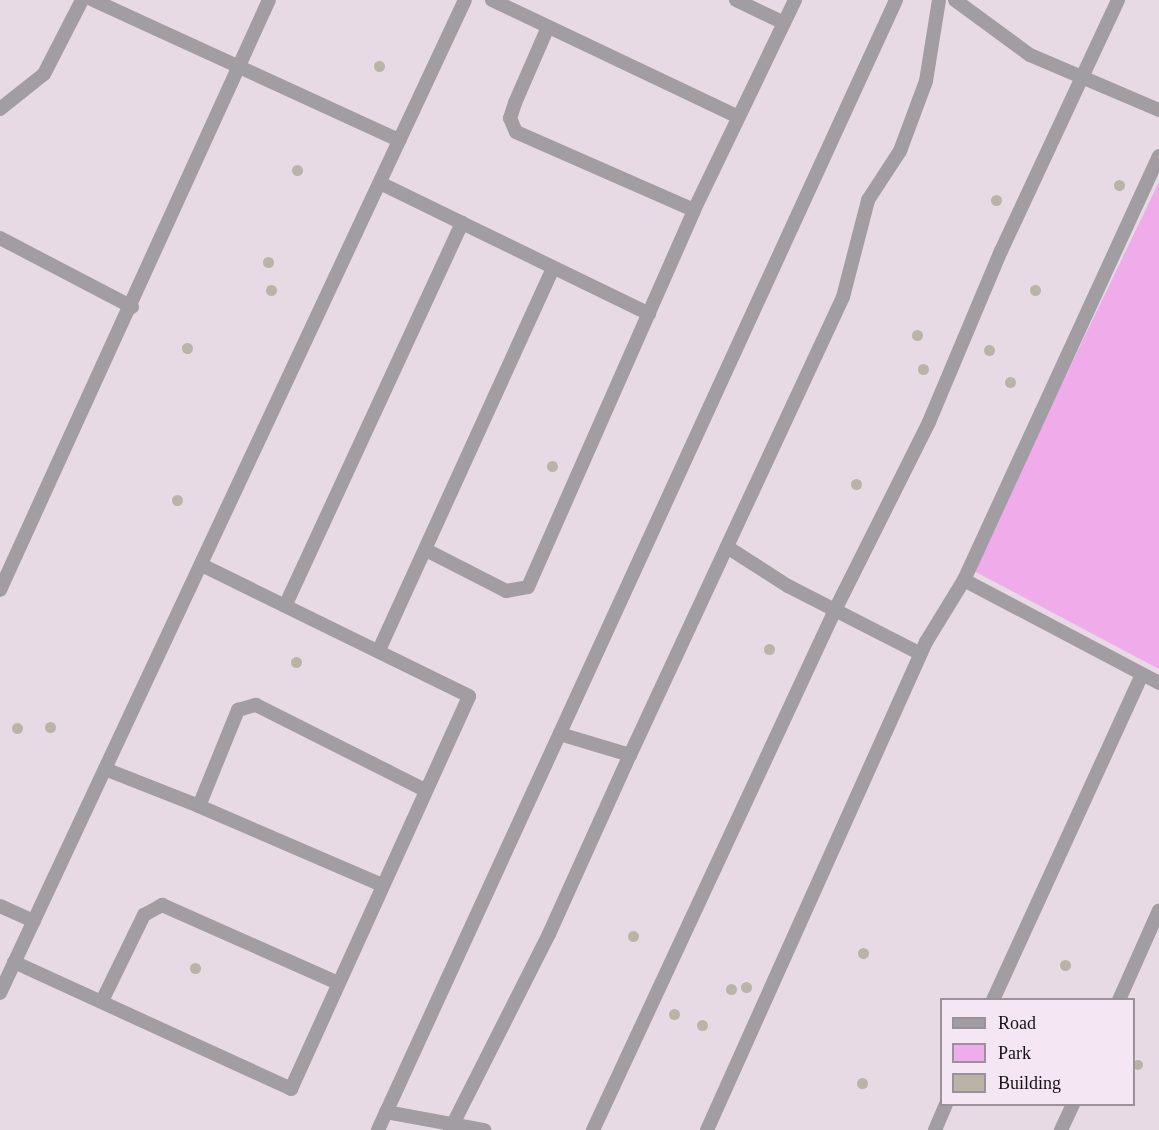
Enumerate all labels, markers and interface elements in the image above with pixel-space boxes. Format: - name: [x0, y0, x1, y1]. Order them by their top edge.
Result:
- legend: [940, 998, 1135, 1106]
- text: Road: [998, 1013, 1036, 1033]
- text: Park: [998, 1043, 1031, 1063]
- text: Building: [998, 1073, 1061, 1093]

